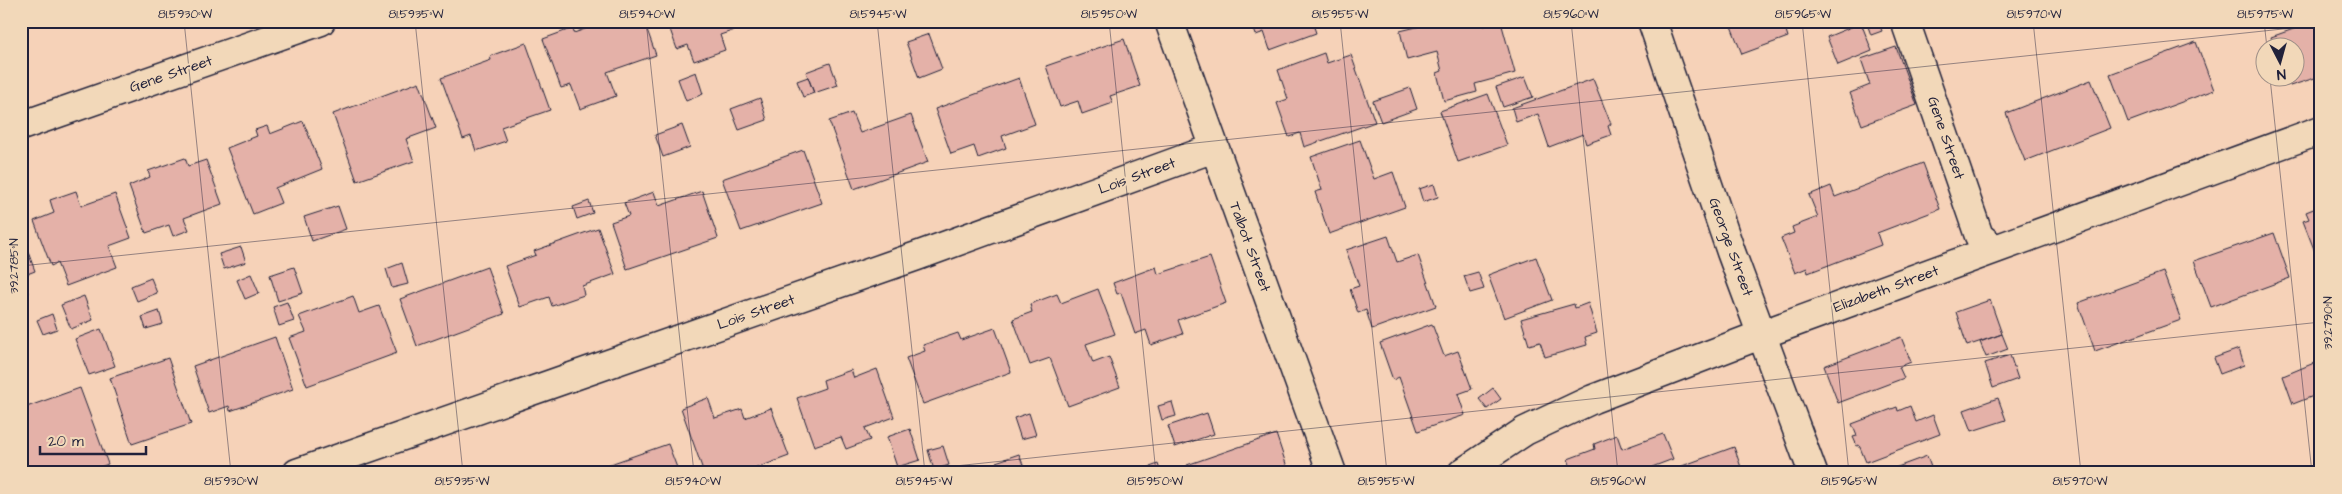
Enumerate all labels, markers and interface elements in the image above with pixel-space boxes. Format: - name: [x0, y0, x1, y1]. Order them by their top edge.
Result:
- text: 81.5930°W: [158, 6, 213, 23]
- text: 81.5935°W: [389, 6, 444, 23]
- text: 81.5940°W: [619, 6, 676, 23]
- text: 81.5945°W: [850, 6, 907, 23]
- text: 81.5950°W: [1081, 6, 1138, 23]
- text: 81.5955°W: [1311, 6, 1369, 23]
- text: 81.5960°W: [1543, 6, 1599, 23]
- text: 81.5965°W: [1775, 6, 1832, 23]
- text: 81.5970°W: [2006, 6, 2062, 23]
- text: 81.5975°W: [2237, 6, 2294, 23]
- north arrow: [2254, 38, 2304, 88]
- street label: Gene Street: [127, 50, 215, 98]
- text: N: [2276, 64, 2287, 84]
- street label: Gene Street: [1922, 94, 1970, 182]
- street label: Lois Street: [1095, 152, 1179, 200]
- street label: George Street: [1703, 195, 1759, 299]
- street label: Talbot Street: [1224, 199, 1276, 295]
- text: 39.2785°N: [6, 238, 23, 294]
- street label: Elizabeth Street: [1830, 260, 1942, 318]
- street label: Lois Street: [714, 289, 798, 335]
- text: 39.2790°N: [2320, 296, 2337, 350]
- scale bar: [40, 424, 146, 456]
- text: 20 m: [48, 431, 84, 452]
- text: 81.5930°W: [204, 473, 259, 490]
- text: 81.5935°W: [435, 473, 490, 490]
- text: 81.5940°W: [665, 473, 722, 490]
- text: 81.5945°W: [896, 473, 953, 490]
- text: 81.5950°W: [1127, 473, 1184, 490]
- text: 81.5955°W: [1357, 473, 1415, 490]
- text: 81.5960°W: [1590, 473, 1646, 490]
- text: 81.5965°W: [1821, 473, 1878, 490]
- text: 81.5970°W: [2052, 473, 2108, 490]

